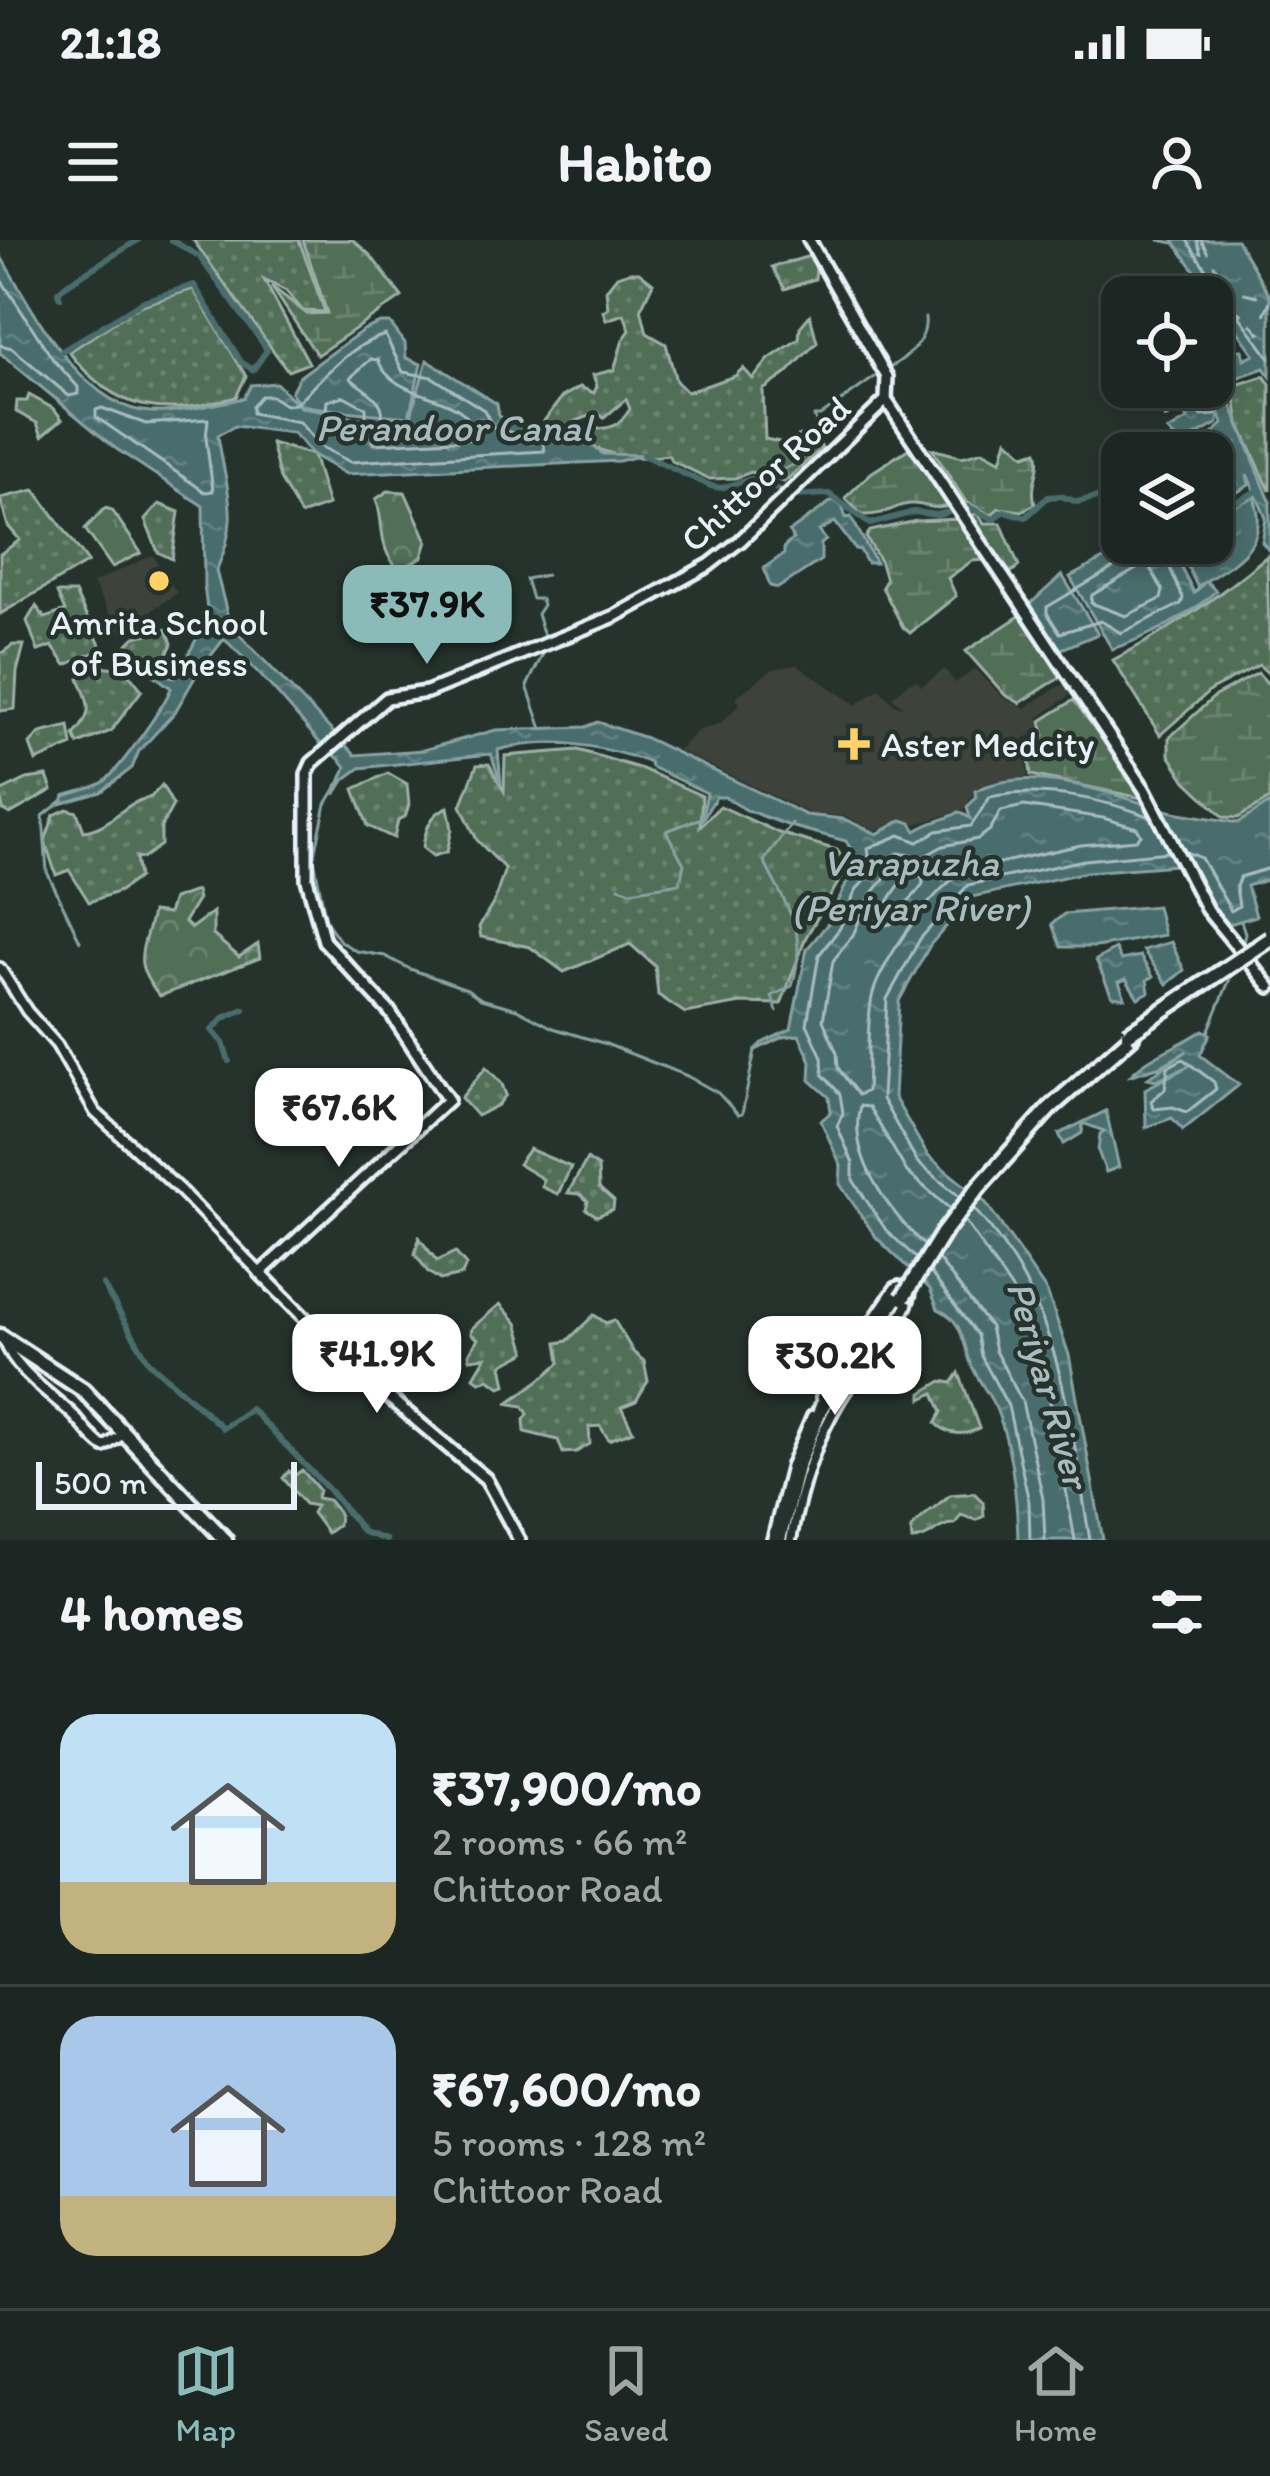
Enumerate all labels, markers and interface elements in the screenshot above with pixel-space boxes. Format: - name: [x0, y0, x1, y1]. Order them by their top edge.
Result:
- text: 21:18: [60, 15, 161, 69]
- icon: menu: [60, 129, 126, 195]
- icon: person: [1144, 129, 1210, 195]
- text: Habito: [557, 130, 713, 195]
- map controls: [1101, 276, 1233, 564]
- button: locate: [1101, 276, 1233, 408]
- street label: Chittoor Road: [672, 386, 859, 561]
- water label: Perandoor Canal: [316, 404, 595, 451]
- button: layers: [1101, 432, 1233, 564]
- pin: ₹37.9K: [329, 565, 525, 667]
- marker: Amrita School of Business: [146, 568, 172, 594]
- text: ₹37.9K: [370, 580, 484, 627]
- place label: Amrita School of Business: [50, 601, 268, 685]
- place label: Aster Medcity: [881, 723, 1094, 766]
- marker: Aster Medcity: [838, 728, 870, 760]
- water label: Varapuzha (Periyar River): [792, 839, 1031, 931]
- pin: ₹67.6K: [241, 1068, 437, 1170]
- text: ₹67.6K: [282, 1083, 396, 1130]
- water label: Periyar River: [997, 1275, 1102, 1497]
- pin: ₹41.9K: [279, 1314, 475, 1416]
- pin: ₹30.2K: [737, 1316, 933, 1418]
- text: ₹41.9K: [319, 1329, 435, 1376]
- text: ₹30.2K: [775, 1331, 895, 1378]
- scale bar: [36, 1456, 297, 1509]
- text: 500 m: [54, 1463, 147, 1502]
- icon: filters: [1144, 1579, 1210, 1645]
- text: 4 homes: [60, 1582, 244, 1643]
- text: ₹37,900/mo: [432, 1757, 702, 1818]
- icon: home: [156, 1762, 300, 1906]
- text: 2 rooms · 66 m²: [432, 1818, 687, 1865]
- text: Chittoor Road: [432, 1865, 663, 1912]
- text: ₹67,600/mo: [432, 2058, 701, 2119]
- icon: home: [156, 2064, 300, 2208]
- text: 5 rooms · 128 m²: [432, 2119, 706, 2166]
- text: Chittoor Road: [432, 2166, 663, 2213]
- tab: Map: [173, 2338, 239, 2449]
- tab: Saved: [584, 2338, 669, 2449]
- tab: Home: [1014, 2338, 1097, 2449]

